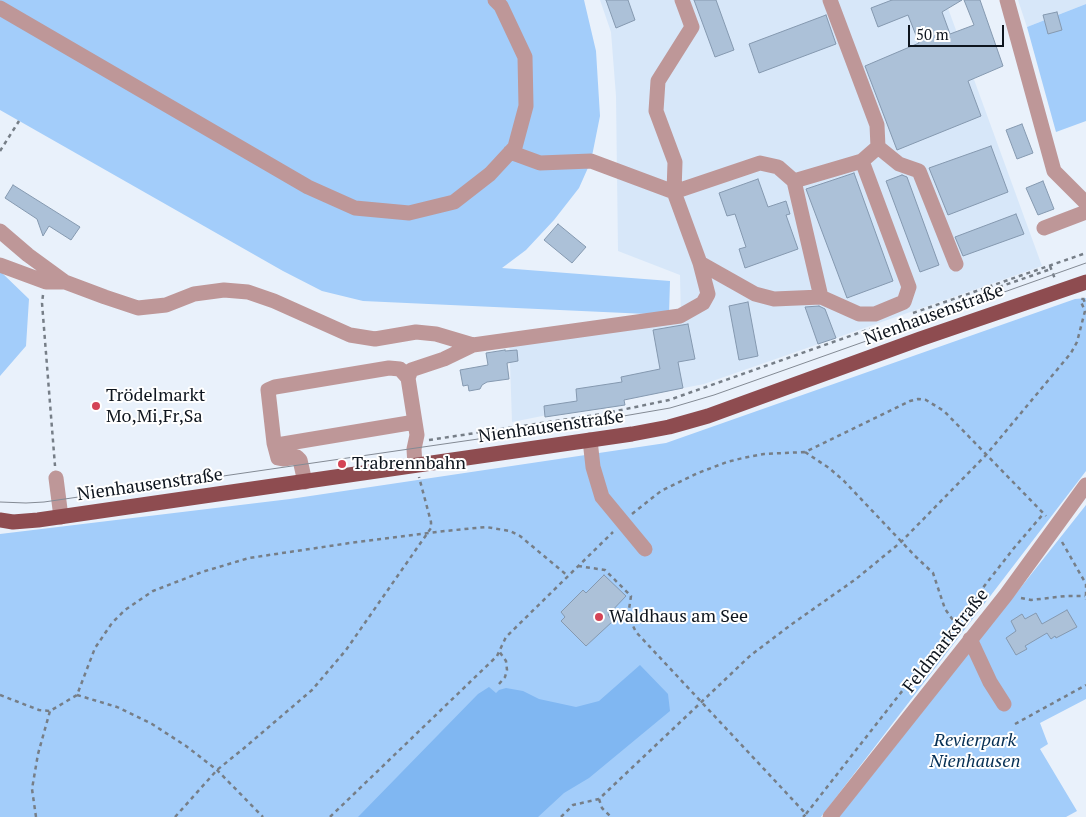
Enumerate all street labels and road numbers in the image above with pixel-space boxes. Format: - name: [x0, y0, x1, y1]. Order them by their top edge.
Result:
- street label: Nienhausenstraße: [861, 280, 1007, 350]
- street label: Nienhausenstraße: [477, 406, 625, 448]
- street label: Nienhausenstraße: [76, 464, 224, 506]
- street label: Feldmarkstraße: [899, 585, 993, 697]

